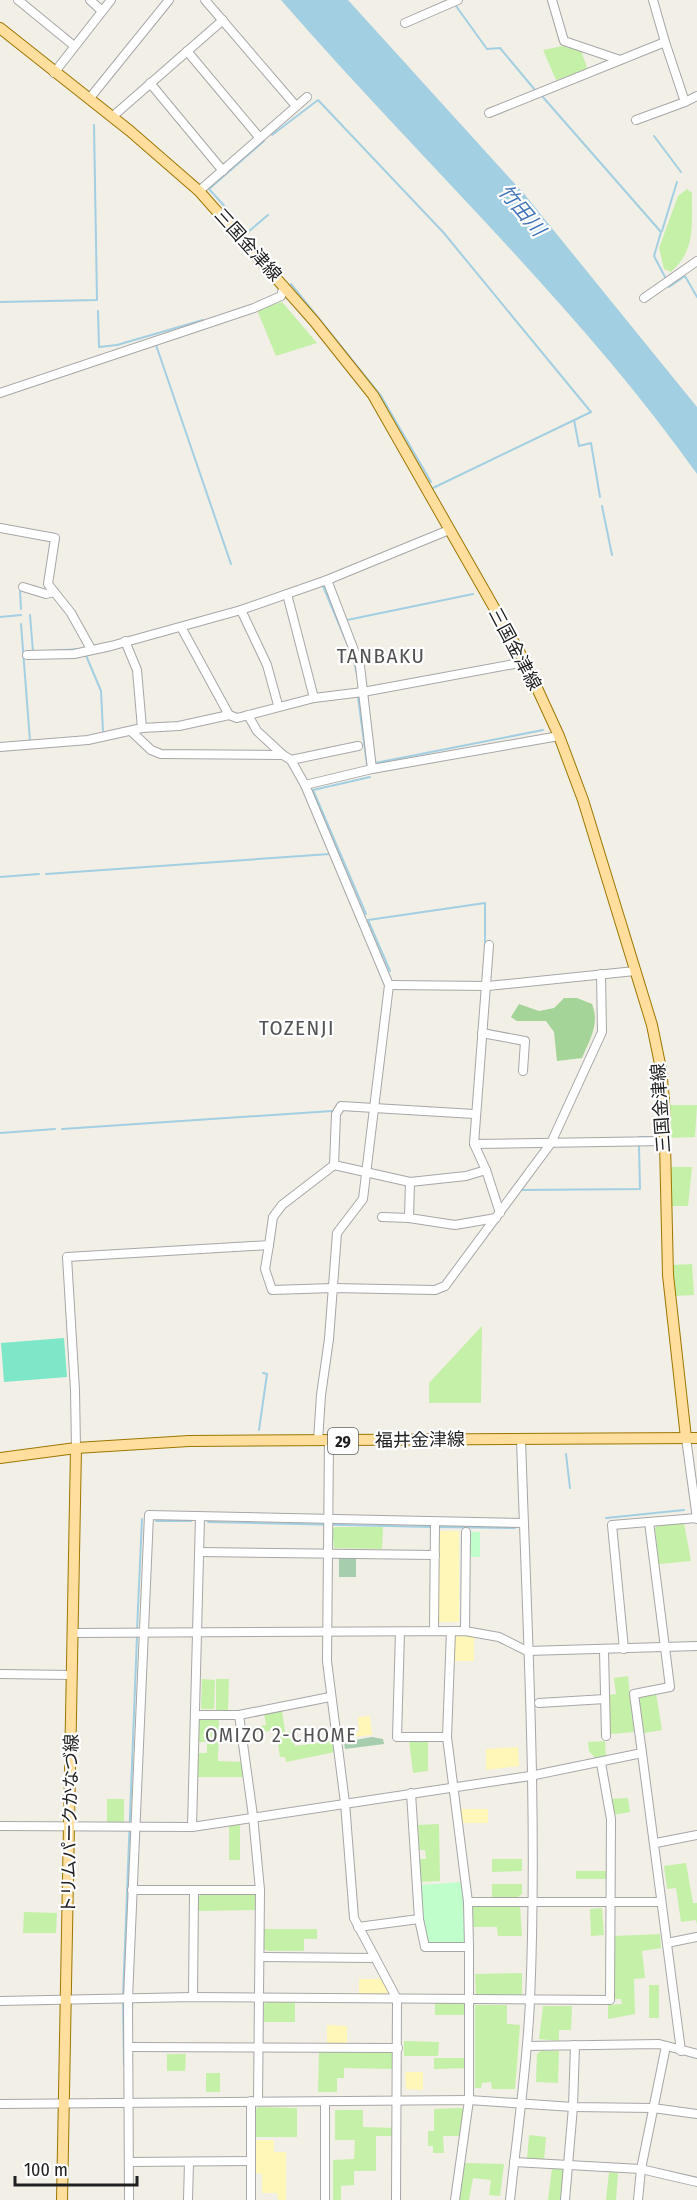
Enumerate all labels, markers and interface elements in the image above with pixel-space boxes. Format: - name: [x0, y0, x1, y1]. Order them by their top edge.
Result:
- water label: 竹田川: [494, 179, 552, 242]
- street label: 三国金津線: [210, 204, 286, 286]
- street label: 三国金津線: [484, 604, 546, 694]
- district label: TANBAKU: [337, 643, 425, 669]
- district label: TOZENJI: [259, 1015, 335, 1041]
- street label: 三国金津線: [647, 1062, 675, 1154]
- road number: 29: [328, 1428, 358, 1454]
- street label: 福井金津線: [375, 1428, 465, 1452]
- district label: OMIZO 2-CHOME: [205, 1723, 357, 1747]
- street label: トリムパークかなづ線: [57, 1734, 83, 1914]
- scale bar: [15, 2149, 136, 2187]
- text: 100 m: [24, 2159, 68, 2181]

